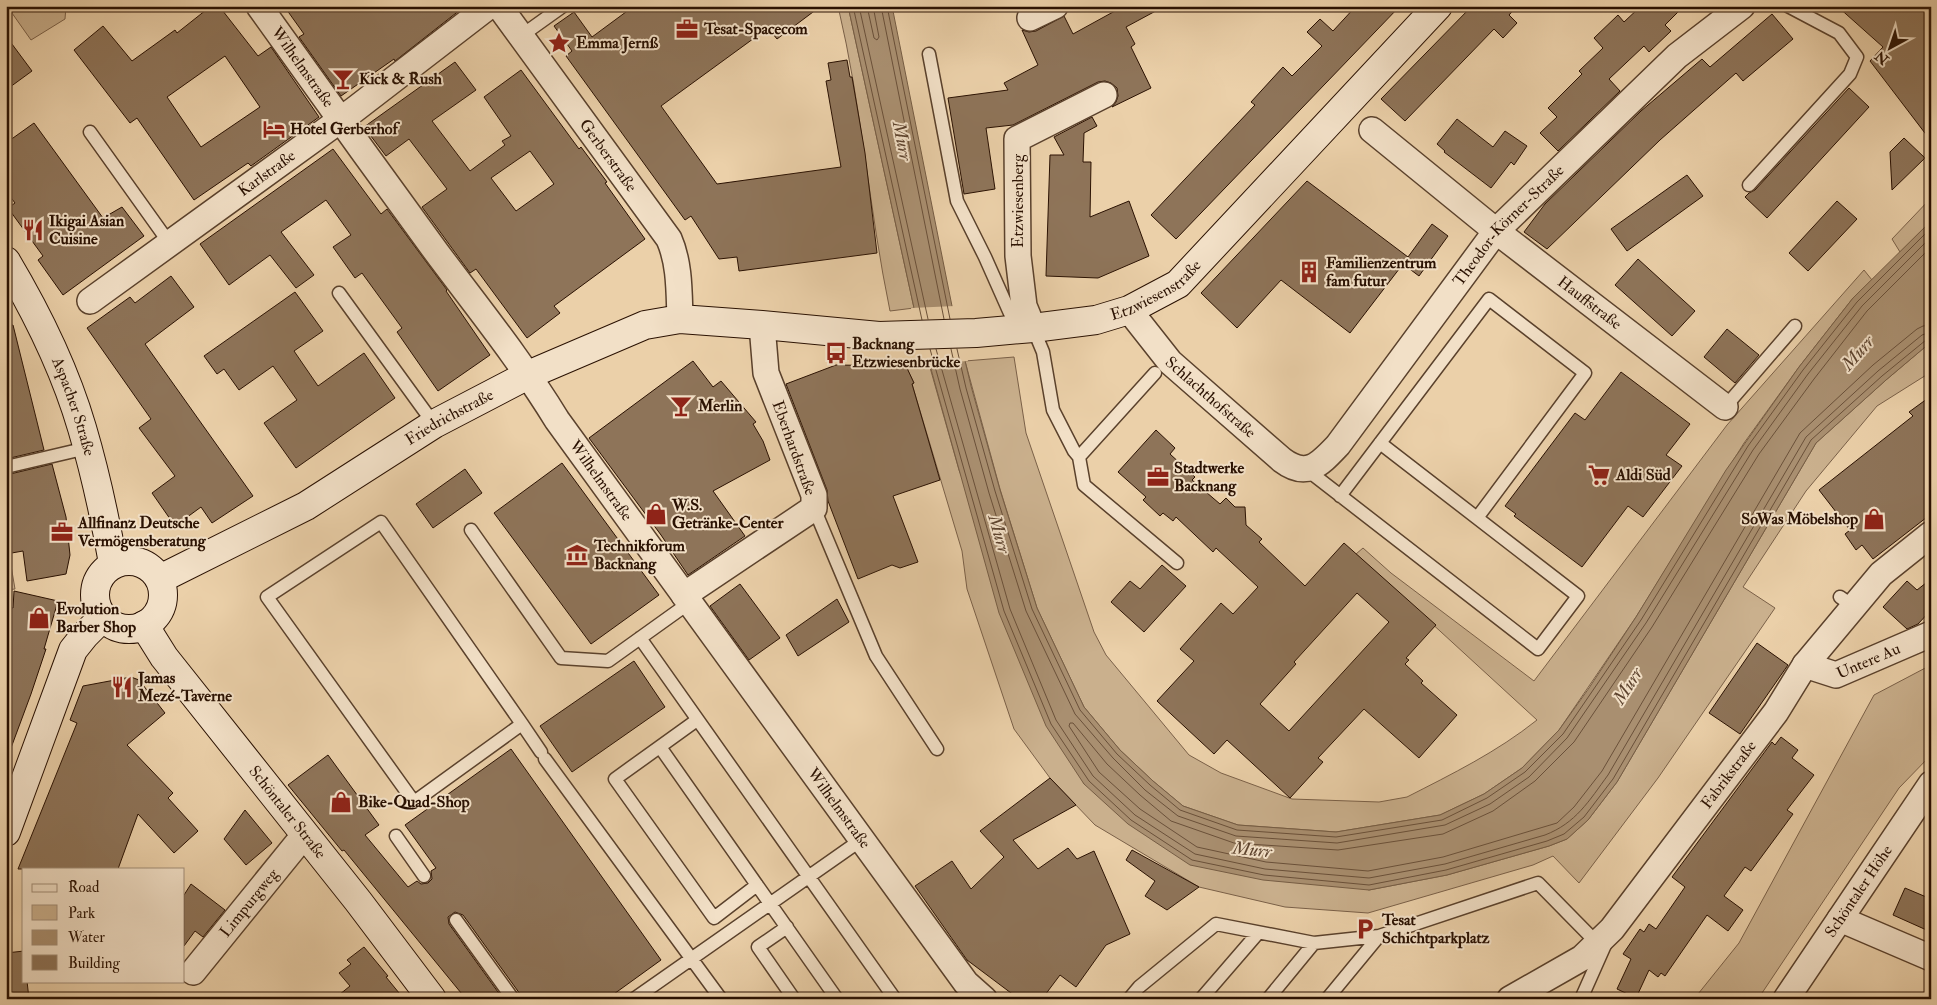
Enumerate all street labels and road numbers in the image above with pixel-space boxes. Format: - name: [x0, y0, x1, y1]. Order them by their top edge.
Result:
- street label: Wilhelmstraße: [266, 22, 338, 112]
- street label: Gerberstraße: [575, 115, 641, 196]
- street label: Karlstraße: [234, 145, 300, 201]
- street label: Etzwiesenberg: [1008, 153, 1028, 248]
- street label: Theodor-Körner-Straße: [1449, 160, 1569, 290]
- street label: Etzwiesenstraße: [1108, 255, 1206, 325]
- street label: Hauffstraße: [1554, 272, 1626, 334]
- street label: Schlachthofstraße: [1161, 352, 1260, 443]
- street label: Aspacher Straße: [47, 353, 99, 458]
- street label: Friedrichstraße: [401, 385, 497, 450]
- street label: Eberhardstraße: [768, 398, 820, 498]
- street label: Wilhelmstraße: [564, 435, 637, 525]
- street label: Untere Au: [1834, 638, 1903, 684]
- street label: Fabrikstraße: [1696, 736, 1761, 813]
- street label: Schöntaler Straße: [244, 762, 331, 863]
- street label: Wilhelmstraße: [802, 763, 875, 853]
- street label: Schöntaler Höhe: [1820, 841, 1897, 941]
- street label: Limpurgweg: [215, 864, 284, 941]

